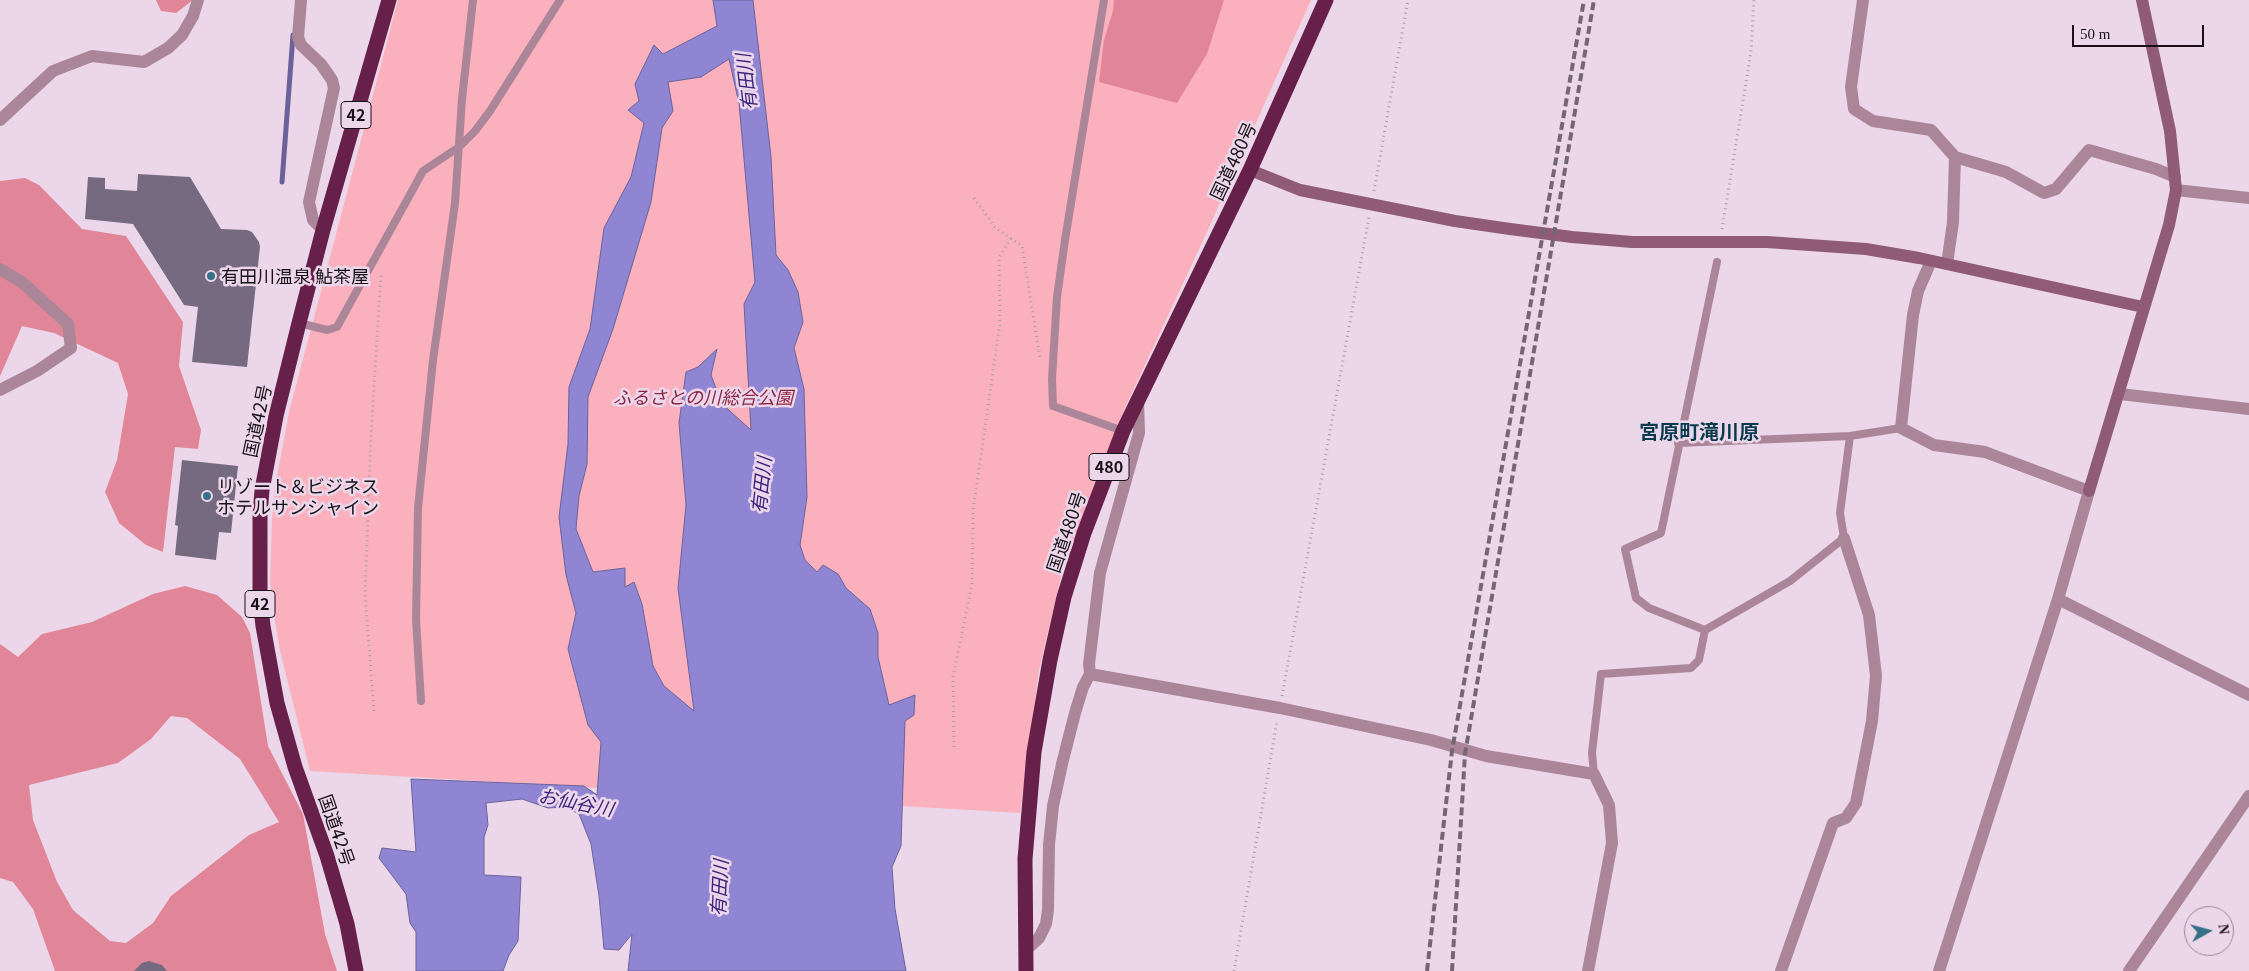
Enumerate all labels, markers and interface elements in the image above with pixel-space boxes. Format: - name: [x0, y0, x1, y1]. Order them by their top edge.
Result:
- scale bar: [2074, 15, 2206, 47]
- text: 50 m: [2080, 26, 2110, 42]
- water label: 有田川: [731, 52, 761, 112]
- road number: 42: [341, 102, 371, 128]
- street label: 国道480号: [1205, 118, 1261, 204]
- place label: 有田川温泉 鮎茶屋: [221, 265, 369, 287]
- marker: 有田川温泉 鮎茶屋: [205, 270, 217, 282]
- street label: 国道42号: [239, 383, 275, 459]
- park label: ふるさとの川総合公園: [613, 386, 793, 408]
- district label: 宮原町滝川原: [1639, 419, 1759, 443]
- road number: 480: [1089, 454, 1129, 481]
- water label: 有田川: [747, 455, 775, 515]
- place label: リゾート＆ビジネス ホテルサンシャイン: [217, 475, 379, 518]
- street label: 国道480号: [1042, 489, 1090, 575]
- marker: リゾート＆ビジネス ホテルサンシャイン: [201, 490, 213, 502]
- road number: 42: [245, 590, 275, 618]
- water label: お仙谷川: [537, 784, 615, 820]
- street label: 国道42号: [315, 792, 359, 868]
- water label: 有田川: [706, 859, 732, 917]
- north arrow: [2184, 906, 2234, 956]
- text: N: [2215, 923, 2231, 935]

